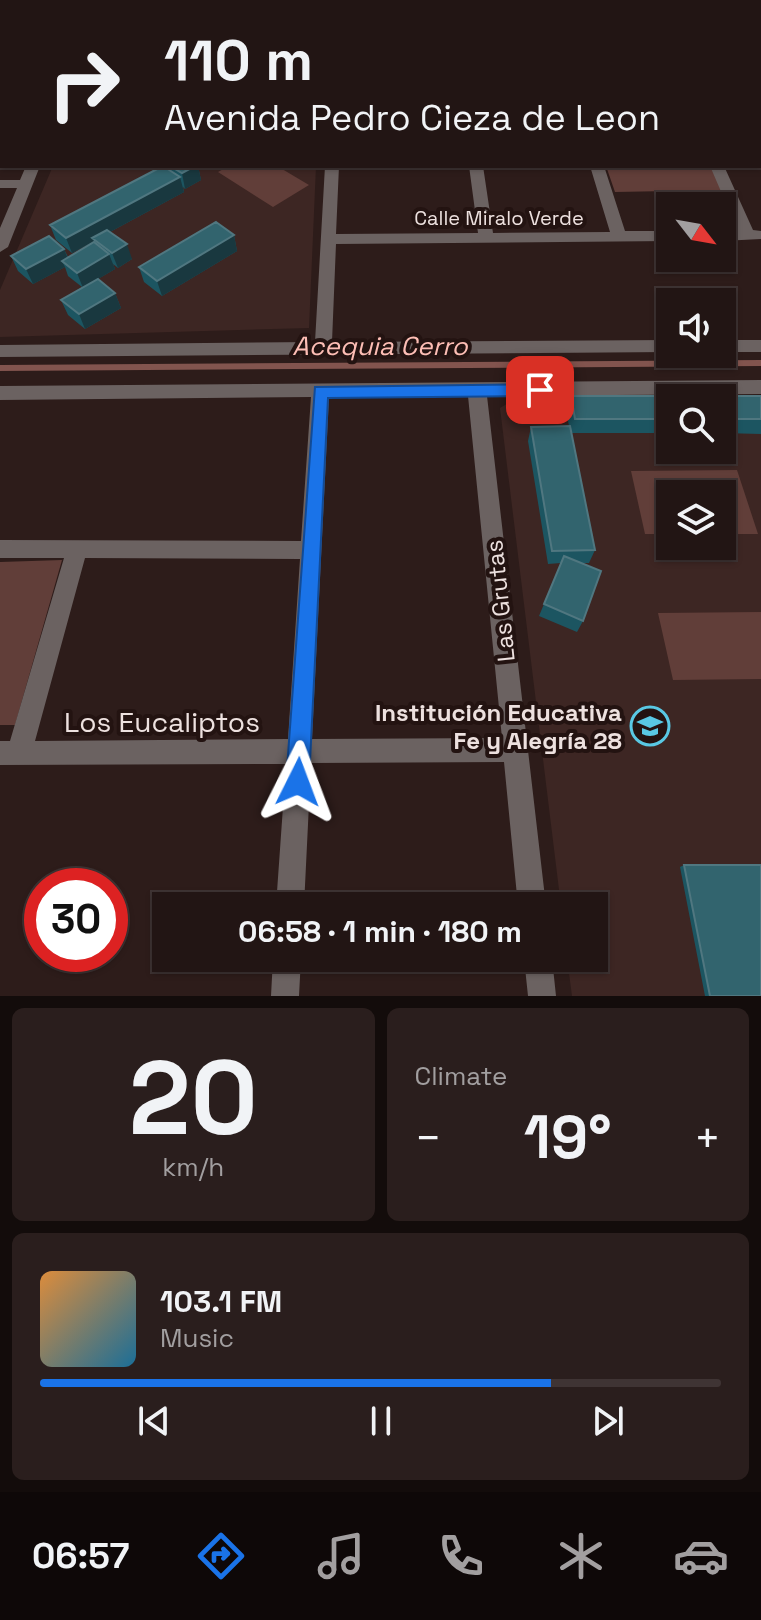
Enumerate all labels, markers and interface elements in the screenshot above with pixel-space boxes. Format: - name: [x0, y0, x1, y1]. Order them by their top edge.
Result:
- text: 110 m: [164, 25, 313, 96]
- icon: right: [32, 32, 136, 136]
- text: Avenida Pedro Cieza de Leon: [164, 95, 660, 141]
- north arrow: [656, 192, 736, 272]
- map controls: [656, 192, 736, 560]
- street label: Calle Miralo Verde: [414, 205, 584, 231]
- button: sound: [656, 288, 736, 368]
- water label: Acequia Cerro: [292, 329, 469, 363]
- pin: [506, 356, 574, 424]
- icon: arrive: [518, 368, 562, 412]
- button: search: [656, 384, 736, 464]
- button: layers: [656, 480, 736, 560]
- street label: Las Grutas: [478, 538, 522, 664]
- place label: Institución Educativa Fe y Alegría 28: [375, 697, 622, 756]
- street label: Los Eucaliptos: [64, 704, 260, 740]
- school or university icon: Institución Educativa Fe y Alegría 28: [629, 705, 671, 747]
- position arrow: [256, 740, 340, 824]
- speed limit sign: 30: [24, 868, 128, 972]
- text: 06:58 · 1 min · 180 m: [238, 912, 522, 951]
- text: 20: [129, 1032, 258, 1164]
- text: Climate: [415, 1059, 507, 1093]
- text: 19°: [524, 1099, 612, 1176]
- text: −: [415, 1110, 442, 1166]
- text: +: [694, 1110, 721, 1166]
- text: km/h: [162, 1150, 224, 1184]
- text: 103.1 FM: [160, 1282, 282, 1321]
- text: Music: [160, 1321, 234, 1355]
- icon: previous: [132, 1399, 176, 1443]
- icon: pause: [359, 1399, 403, 1443]
- icon: next: [586, 1399, 630, 1443]
- icon: directions: [193, 1528, 249, 1584]
- icon: music: [313, 1528, 369, 1584]
- icon: phone: [433, 1528, 489, 1584]
- icon: climate: [553, 1528, 609, 1584]
- icon: car: [673, 1528, 729, 1584]
- text: 06:57: [32, 1533, 129, 1579]

